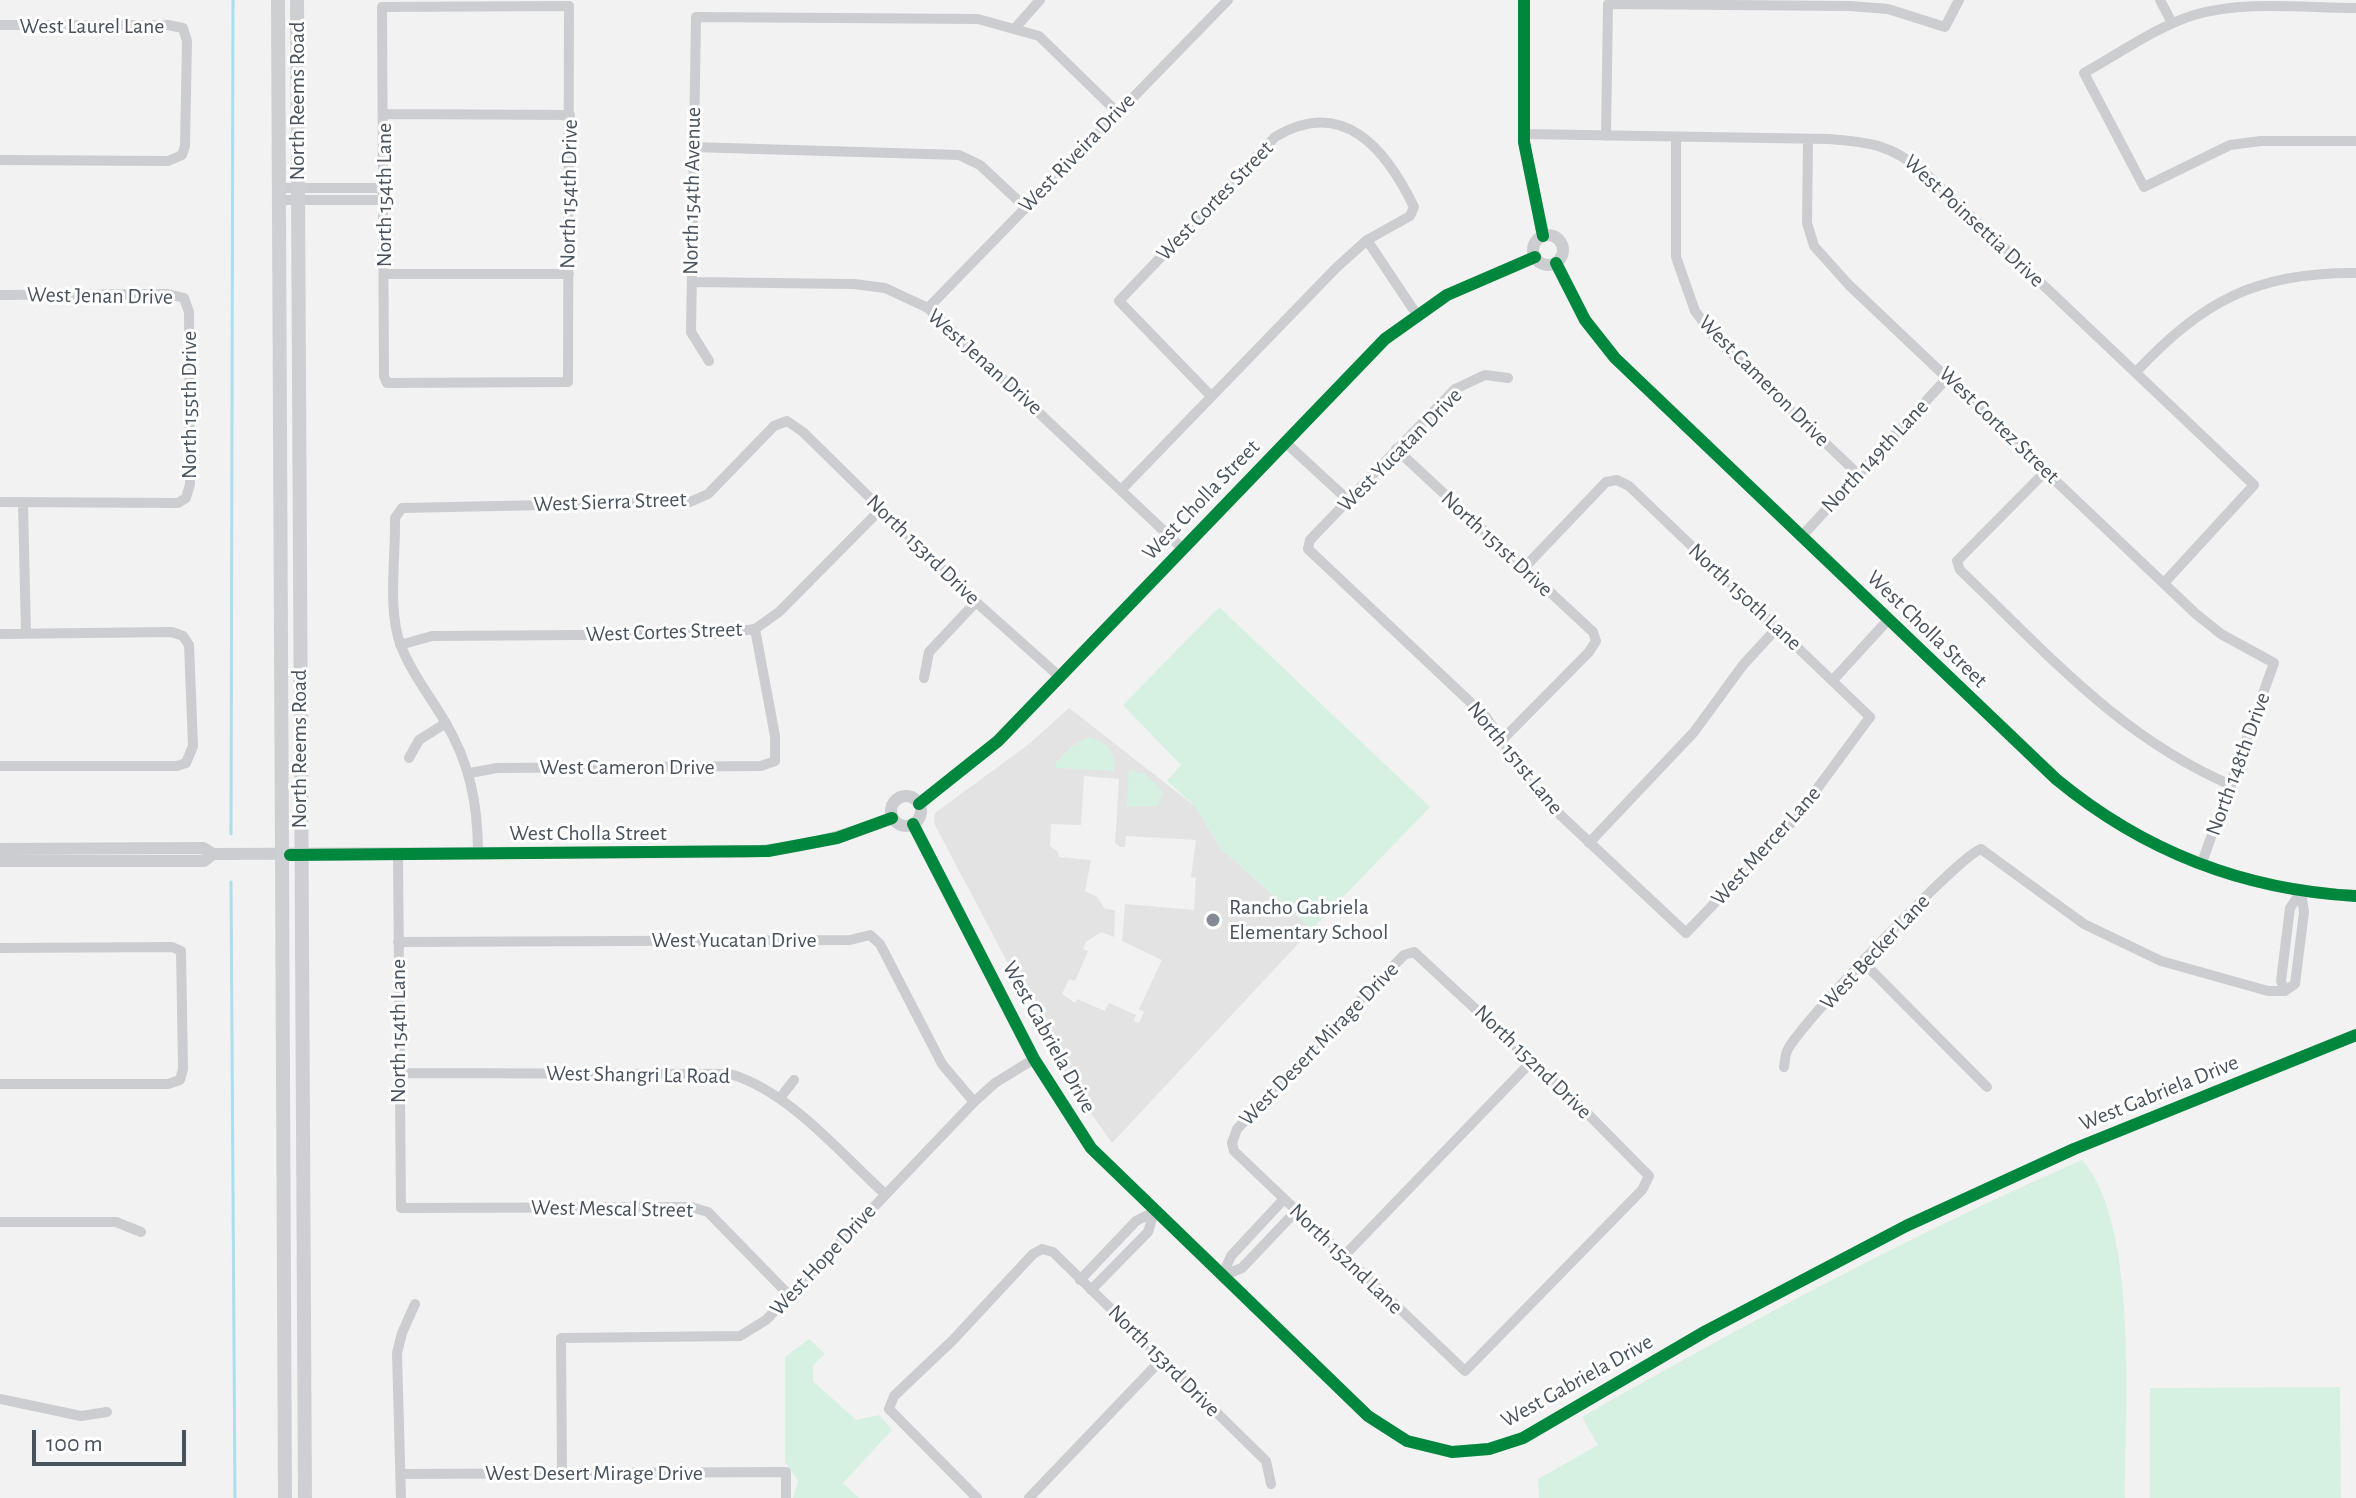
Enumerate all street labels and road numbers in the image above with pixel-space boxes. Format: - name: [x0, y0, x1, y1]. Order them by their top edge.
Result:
- street label: West Laurel Lane: [20, 13, 164, 39]
- street label: North Reems Road: [284, 21, 310, 181]
- street label: West Riveira Drive: [1013, 88, 1141, 218]
- street label: North 154th Avenue: [677, 107, 707, 275]
- street label: North 154th Drive: [554, 119, 584, 269]
- street label: North 154th Lane: [371, 123, 397, 267]
- street label: West Cortes Street: [1151, 135, 1279, 267]
- street label: West Poinsettia Drive: [1898, 149, 2050, 293]
- street label: West Jenan Drive: [27, 282, 173, 310]
- street label: West Jenan Drive: [922, 303, 1048, 421]
- street label: West Cameron Drive: [1693, 310, 1835, 452]
- street label: North 155th Drive: [176, 331, 202, 479]
- street label: West Cortez Street: [1933, 361, 2065, 489]
- street label: West Yucatan Drive: [1332, 382, 1468, 518]
- street label: North 149th Lane: [1816, 394, 1934, 518]
- street label: West Cholla Street: [1137, 434, 1265, 566]
- street label: West Sierra Street: [533, 486, 687, 518]
- street label: North 151st Drive: [1436, 486, 1558, 602]
- street label: North 153rd Drive: [861, 489, 985, 611]
- street label: North 150th Lane: [1683, 538, 1807, 656]
- street label: West Cholla Street: [1861, 565, 1993, 693]
- street label: West Cortes Street: [585, 616, 743, 648]
- street label: North Reems Road: [286, 669, 312, 829]
- street label: North 148th Drive: [2200, 689, 2276, 839]
- street label: North 151st Lane: [1461, 696, 1569, 820]
- street label: West Cameron Drive: [539, 754, 715, 780]
- street label: West Mercer Lane: [1705, 781, 1827, 911]
- street label: West Cholla Street: [509, 820, 667, 846]
- street label: West Becker Lane: [1815, 889, 1935, 1015]
- street label: West Yucatan Drive: [651, 927, 817, 953]
- street label: West Desert Mirage Drive: [1234, 956, 1404, 1132]
- street label: West Gabriela Drive: [996, 957, 1102, 1117]
- street label: North 154th Lane: [385, 959, 411, 1103]
- street label: North 152nd Drive: [1469, 999, 1597, 1125]
- street label: West Gabriela Drive: [2076, 1049, 2242, 1137]
- street label: West Shangri La Road: [546, 1060, 730, 1090]
- street label: West Mescal Street: [531, 1194, 693, 1224]
- street label: West Hope Drive: [764, 1198, 882, 1322]
- street label: North 152nd Lane: [1284, 1198, 1408, 1320]
- street label: North 153rd Drive: [1102, 1299, 1226, 1423]
- street label: West Gabriela Drive: [1497, 1328, 1657, 1434]
- street label: West Desert Mirage Drive: [485, 1460, 703, 1486]

